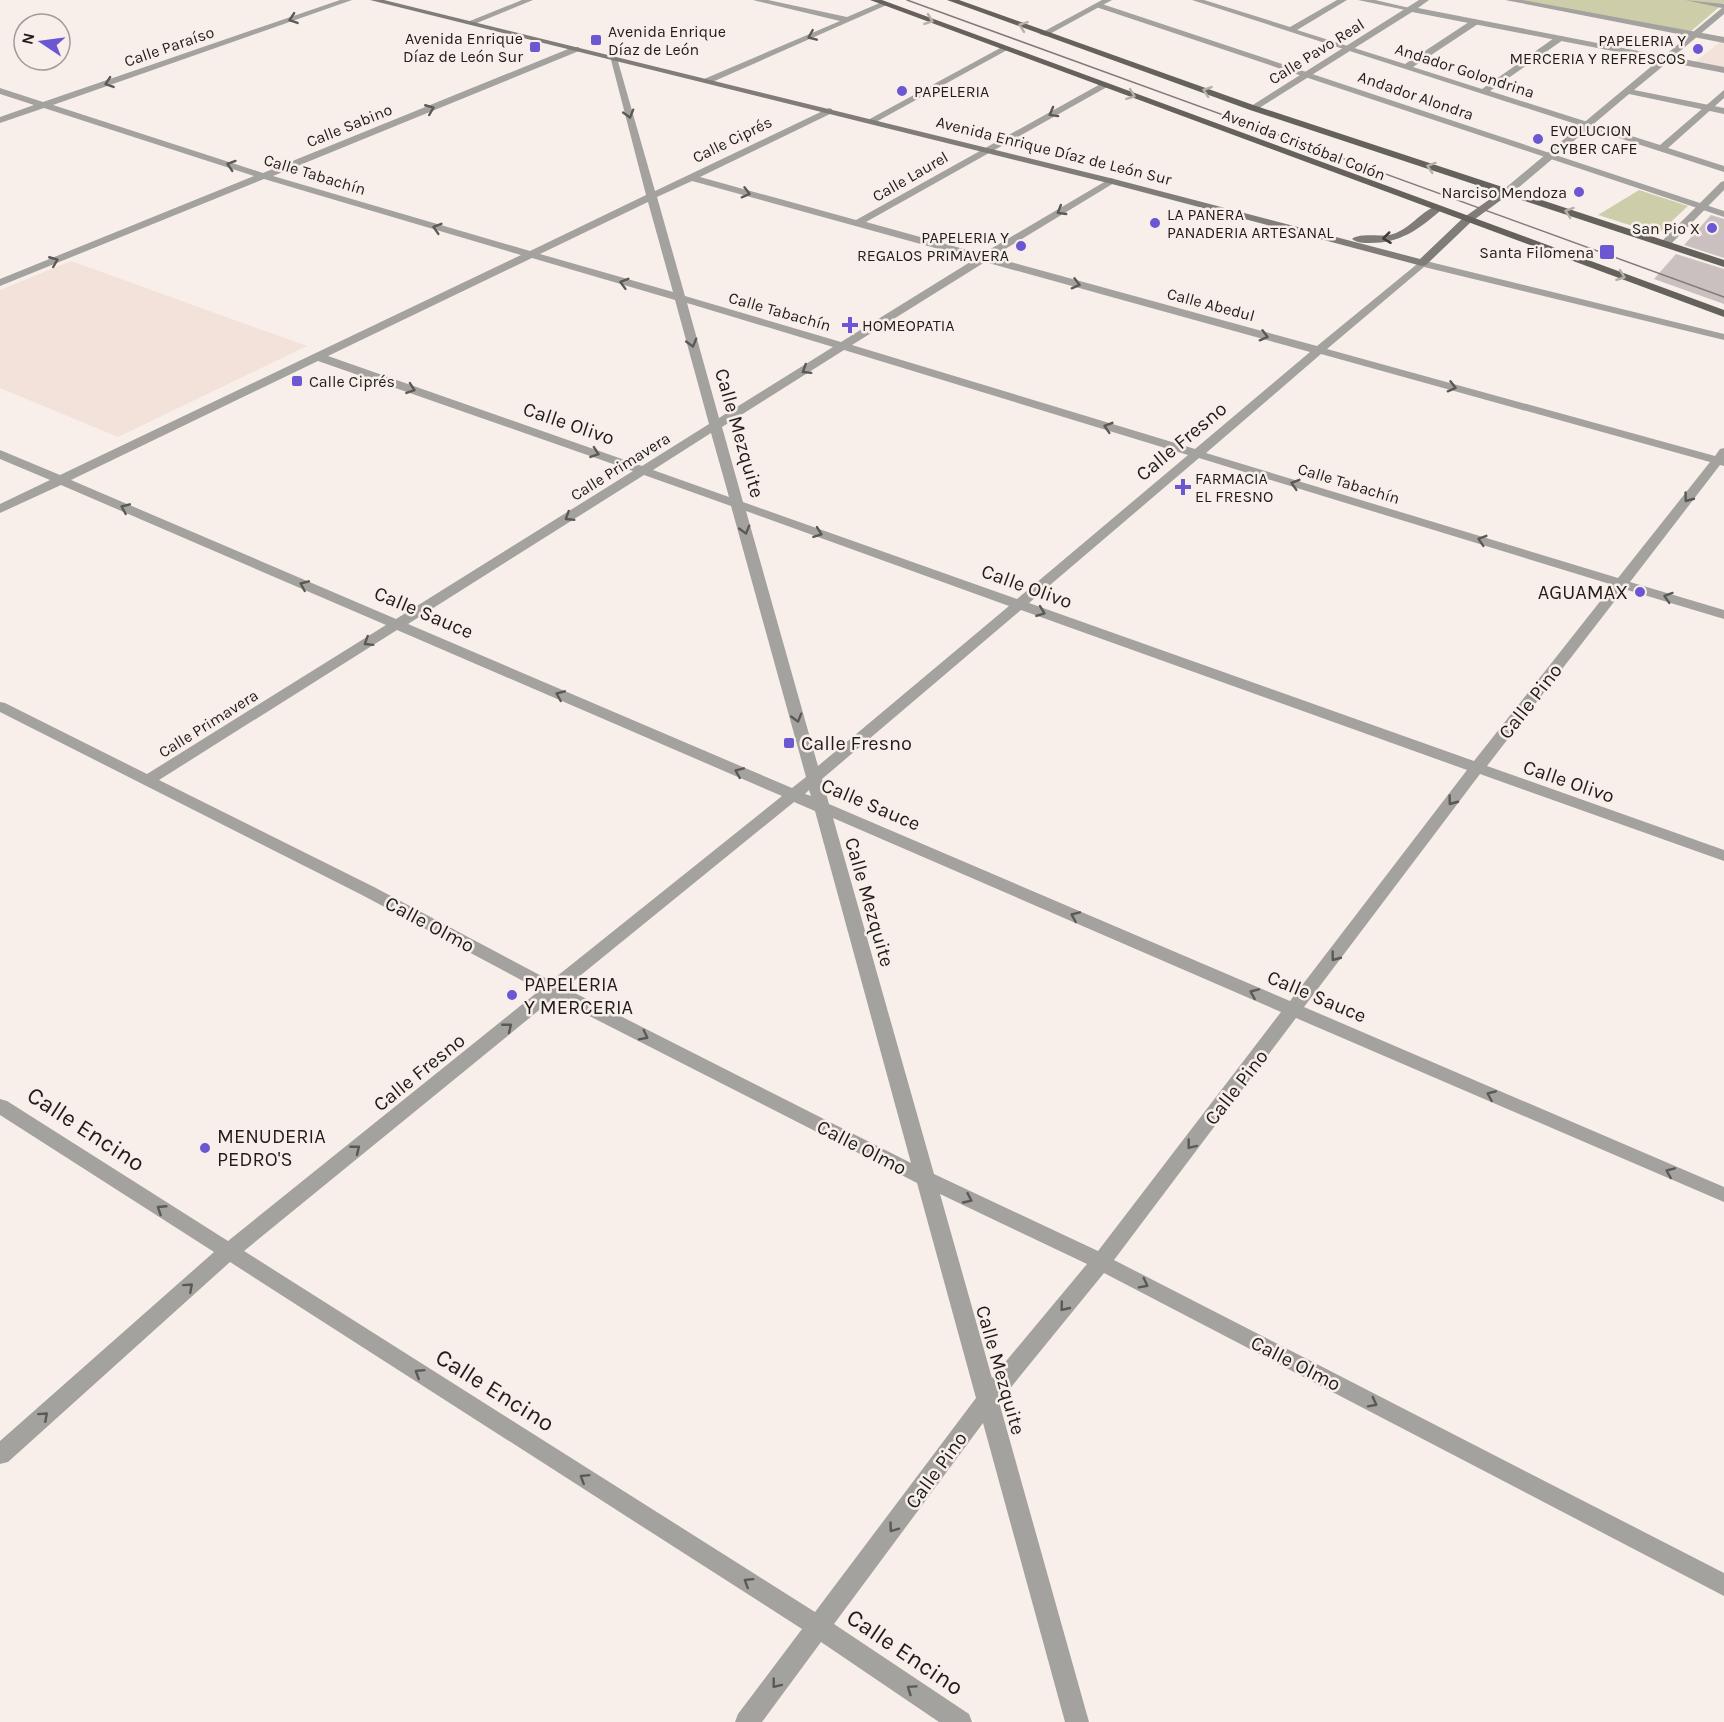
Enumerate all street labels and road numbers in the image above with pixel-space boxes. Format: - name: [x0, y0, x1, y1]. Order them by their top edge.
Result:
- street label: Calle Pavo Real: [1265, 14, 1368, 88]
- street label: Calle Paraíso: [122, 22, 217, 71]
- street label: Andador Golondrina: [1393, 39, 1537, 102]
- street label: Andador Alondra: [1355, 67, 1476, 124]
- street label: Calle Sabino: [304, 100, 395, 151]
- street label: Avenida Cristóbal Colón: [1220, 105, 1388, 184]
- street label: Calle Ciprés: [689, 112, 775, 167]
- street label: Avenida Enrique Díaz de León Sur: [934, 112, 1174, 189]
- street label: Calle Laurel: [869, 147, 951, 206]
- street label: Calle Tabachín: [262, 150, 368, 199]
- street label: Calle Abedul: [1165, 284, 1257, 325]
- street label: Calle Tabachín: [726, 288, 833, 335]
- street label: Calle Mezquite: [710, 366, 769, 501]
- street label: Calle Olivo: [520, 397, 617, 450]
- street label: Calle Fresno: [1131, 397, 1231, 486]
- street label: Calle Primavera: [567, 428, 673, 505]
- street label: Calle Tabachín: [1296, 459, 1402, 508]
- street label: Calle Olivo: [978, 559, 1075, 614]
- street label: Calle Sauce: [371, 581, 477, 644]
- street label: Calle Pino: [1494, 659, 1567, 744]
- street label: Calle Primavera: [155, 685, 261, 762]
- street label: Calle Olivo: [1520, 755, 1617, 808]
- street label: Calle Sauce: [818, 773, 924, 836]
- street label: Calle Mezquite: [840, 835, 899, 970]
- street label: Calle Olmo: [381, 891, 478, 958]
- street label: Calle Sauce: [1264, 965, 1370, 1028]
- street label: Calle Fresno: [369, 1029, 470, 1116]
- street label: Calle Pino: [1200, 1045, 1273, 1130]
- street label: Calle Encino: [22, 1081, 150, 1177]
- street label: Calle Olmo: [813, 1115, 910, 1180]
- street label: Calle Mezquite: [971, 1303, 1030, 1438]
- street label: Calle Olmo: [1247, 1331, 1344, 1396]
- street label: Calle Encino: [431, 1342, 559, 1438]
- street label: Calle Pino: [901, 1427, 972, 1513]
- street label: Calle Encino: [841, 1603, 969, 1701]

